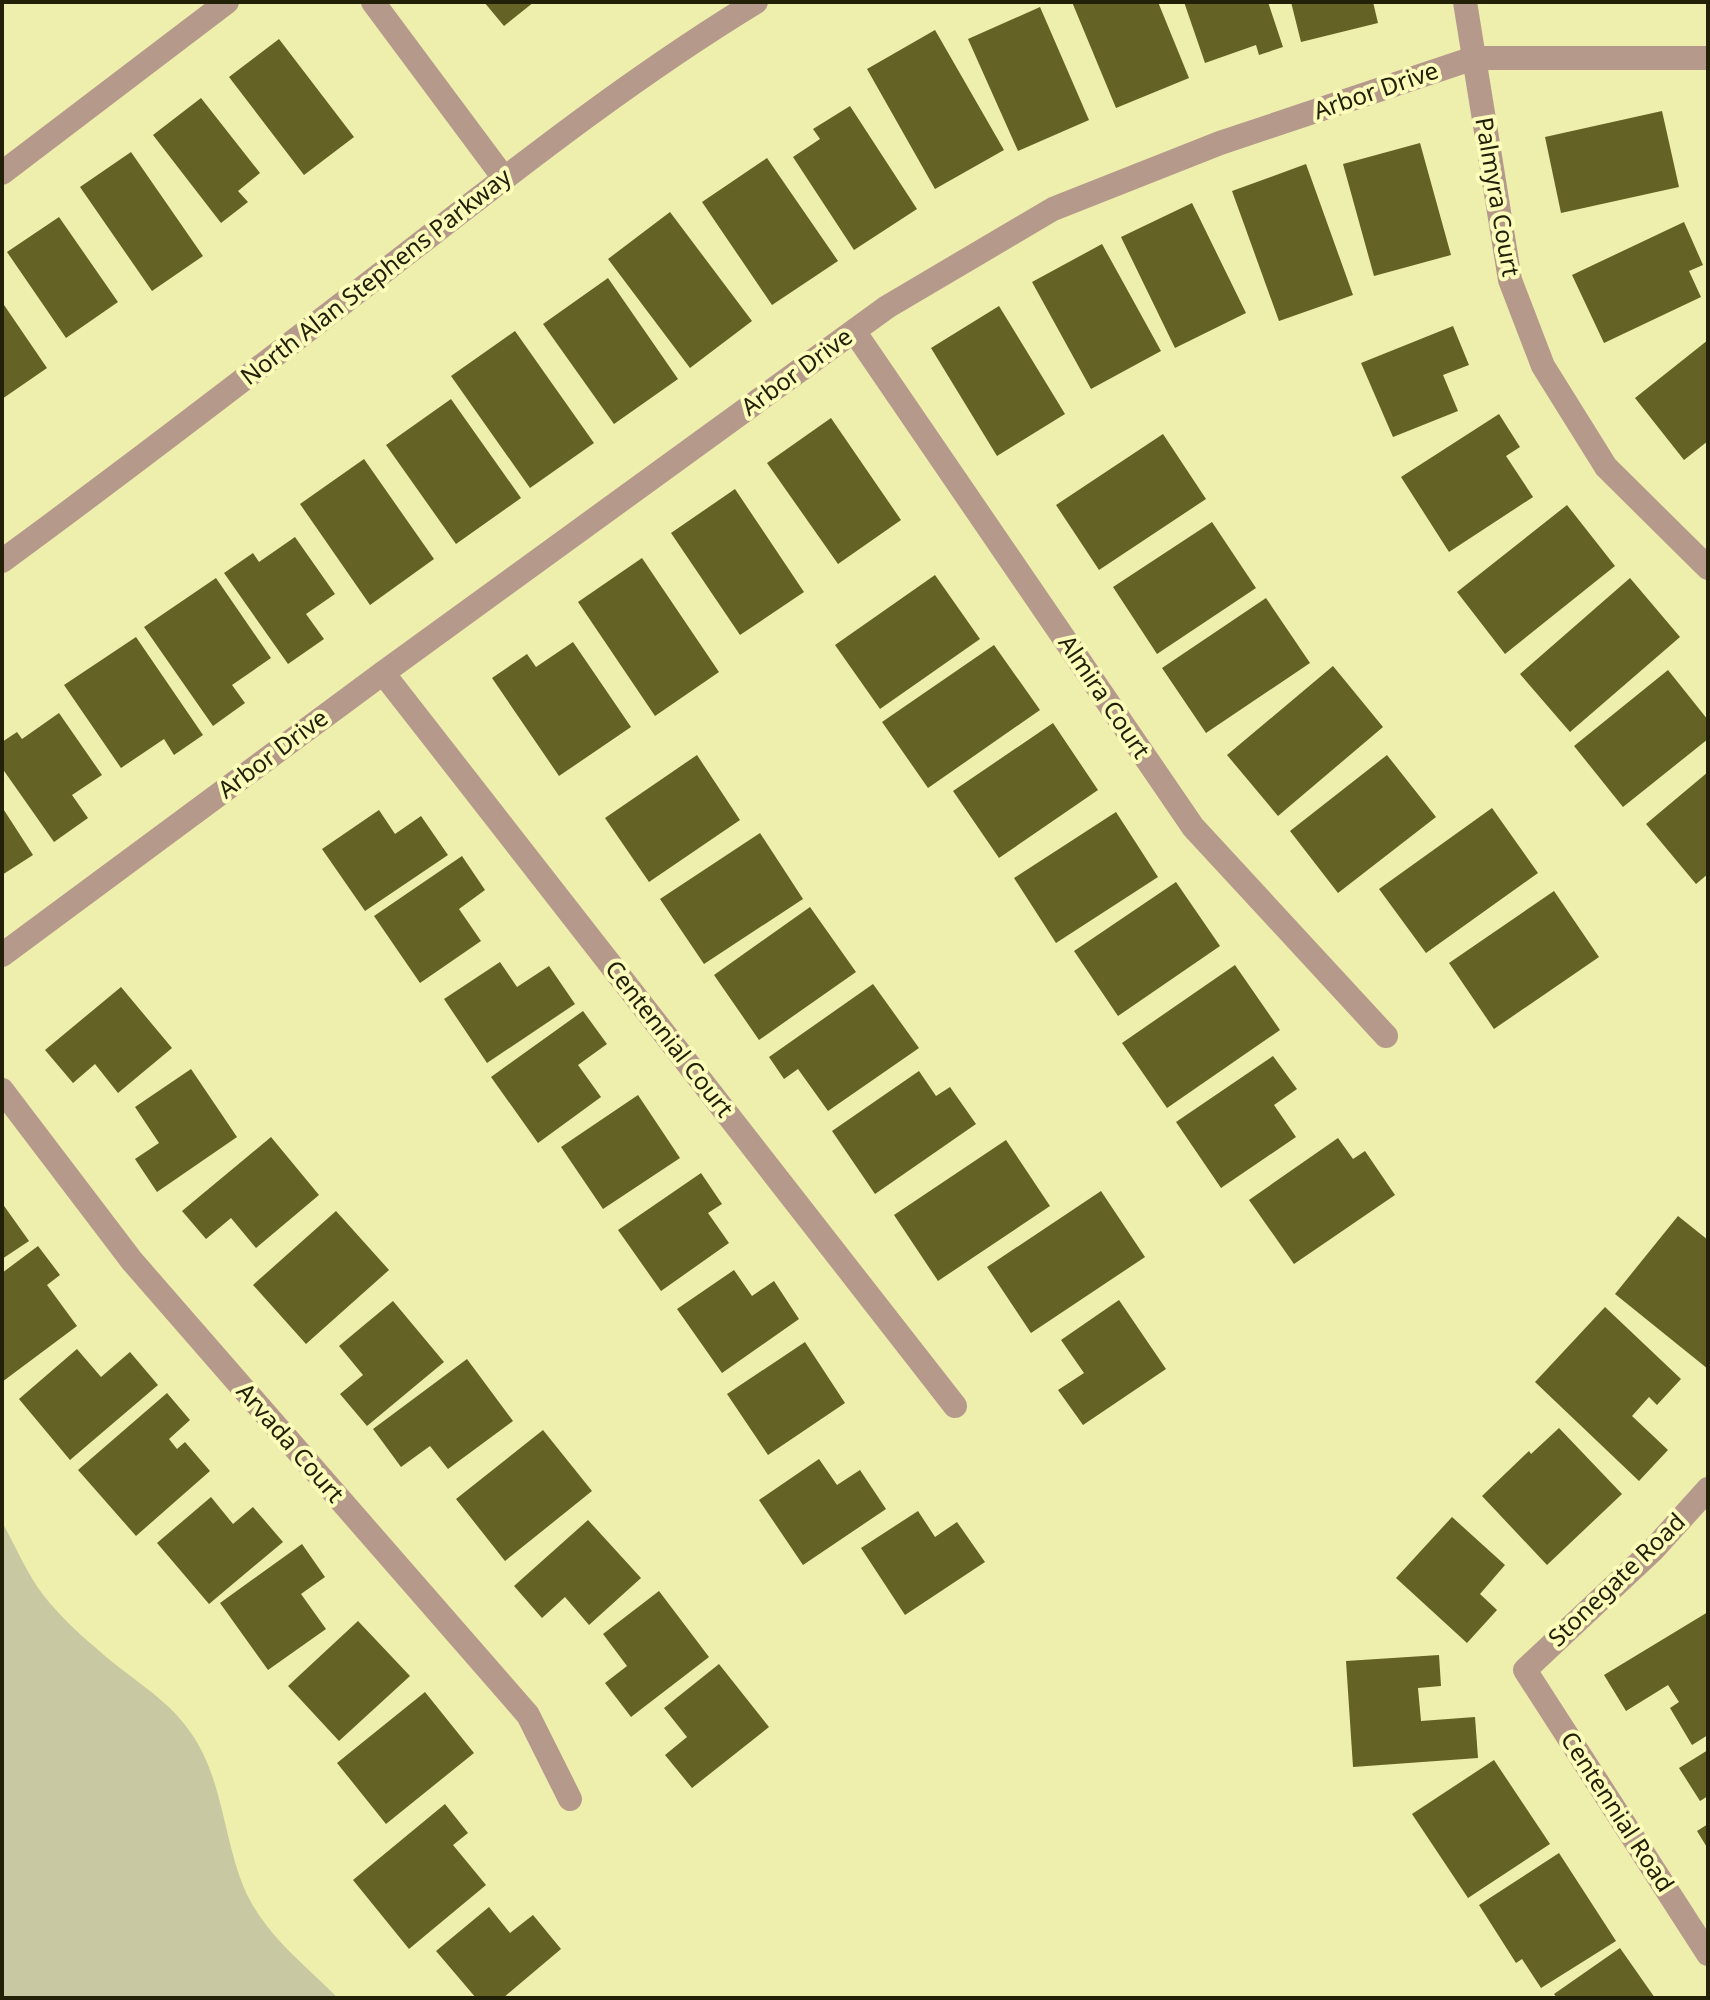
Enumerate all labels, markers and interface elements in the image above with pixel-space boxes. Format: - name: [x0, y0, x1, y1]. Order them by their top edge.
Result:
- street label: Arbor Drive: [1309, 53, 1442, 126]
- street label: Palmyra Court: [1468, 115, 1529, 279]
- street label: North Alan Stephens Parkway: [233, 159, 518, 392]
- street label: Arbor Drive: [734, 319, 858, 422]
- street label: Almira Court: [1052, 628, 1159, 765]
- street label: Arbor Drive: [210, 700, 334, 805]
- street label: Centennial Court: [599, 953, 742, 1124]
- street label: Arvada Court: [230, 1375, 353, 1509]
- street label: Stonegate Road: [1540, 1505, 1692, 1653]
- street label: Centennial Road: [1554, 1725, 1683, 1898]

